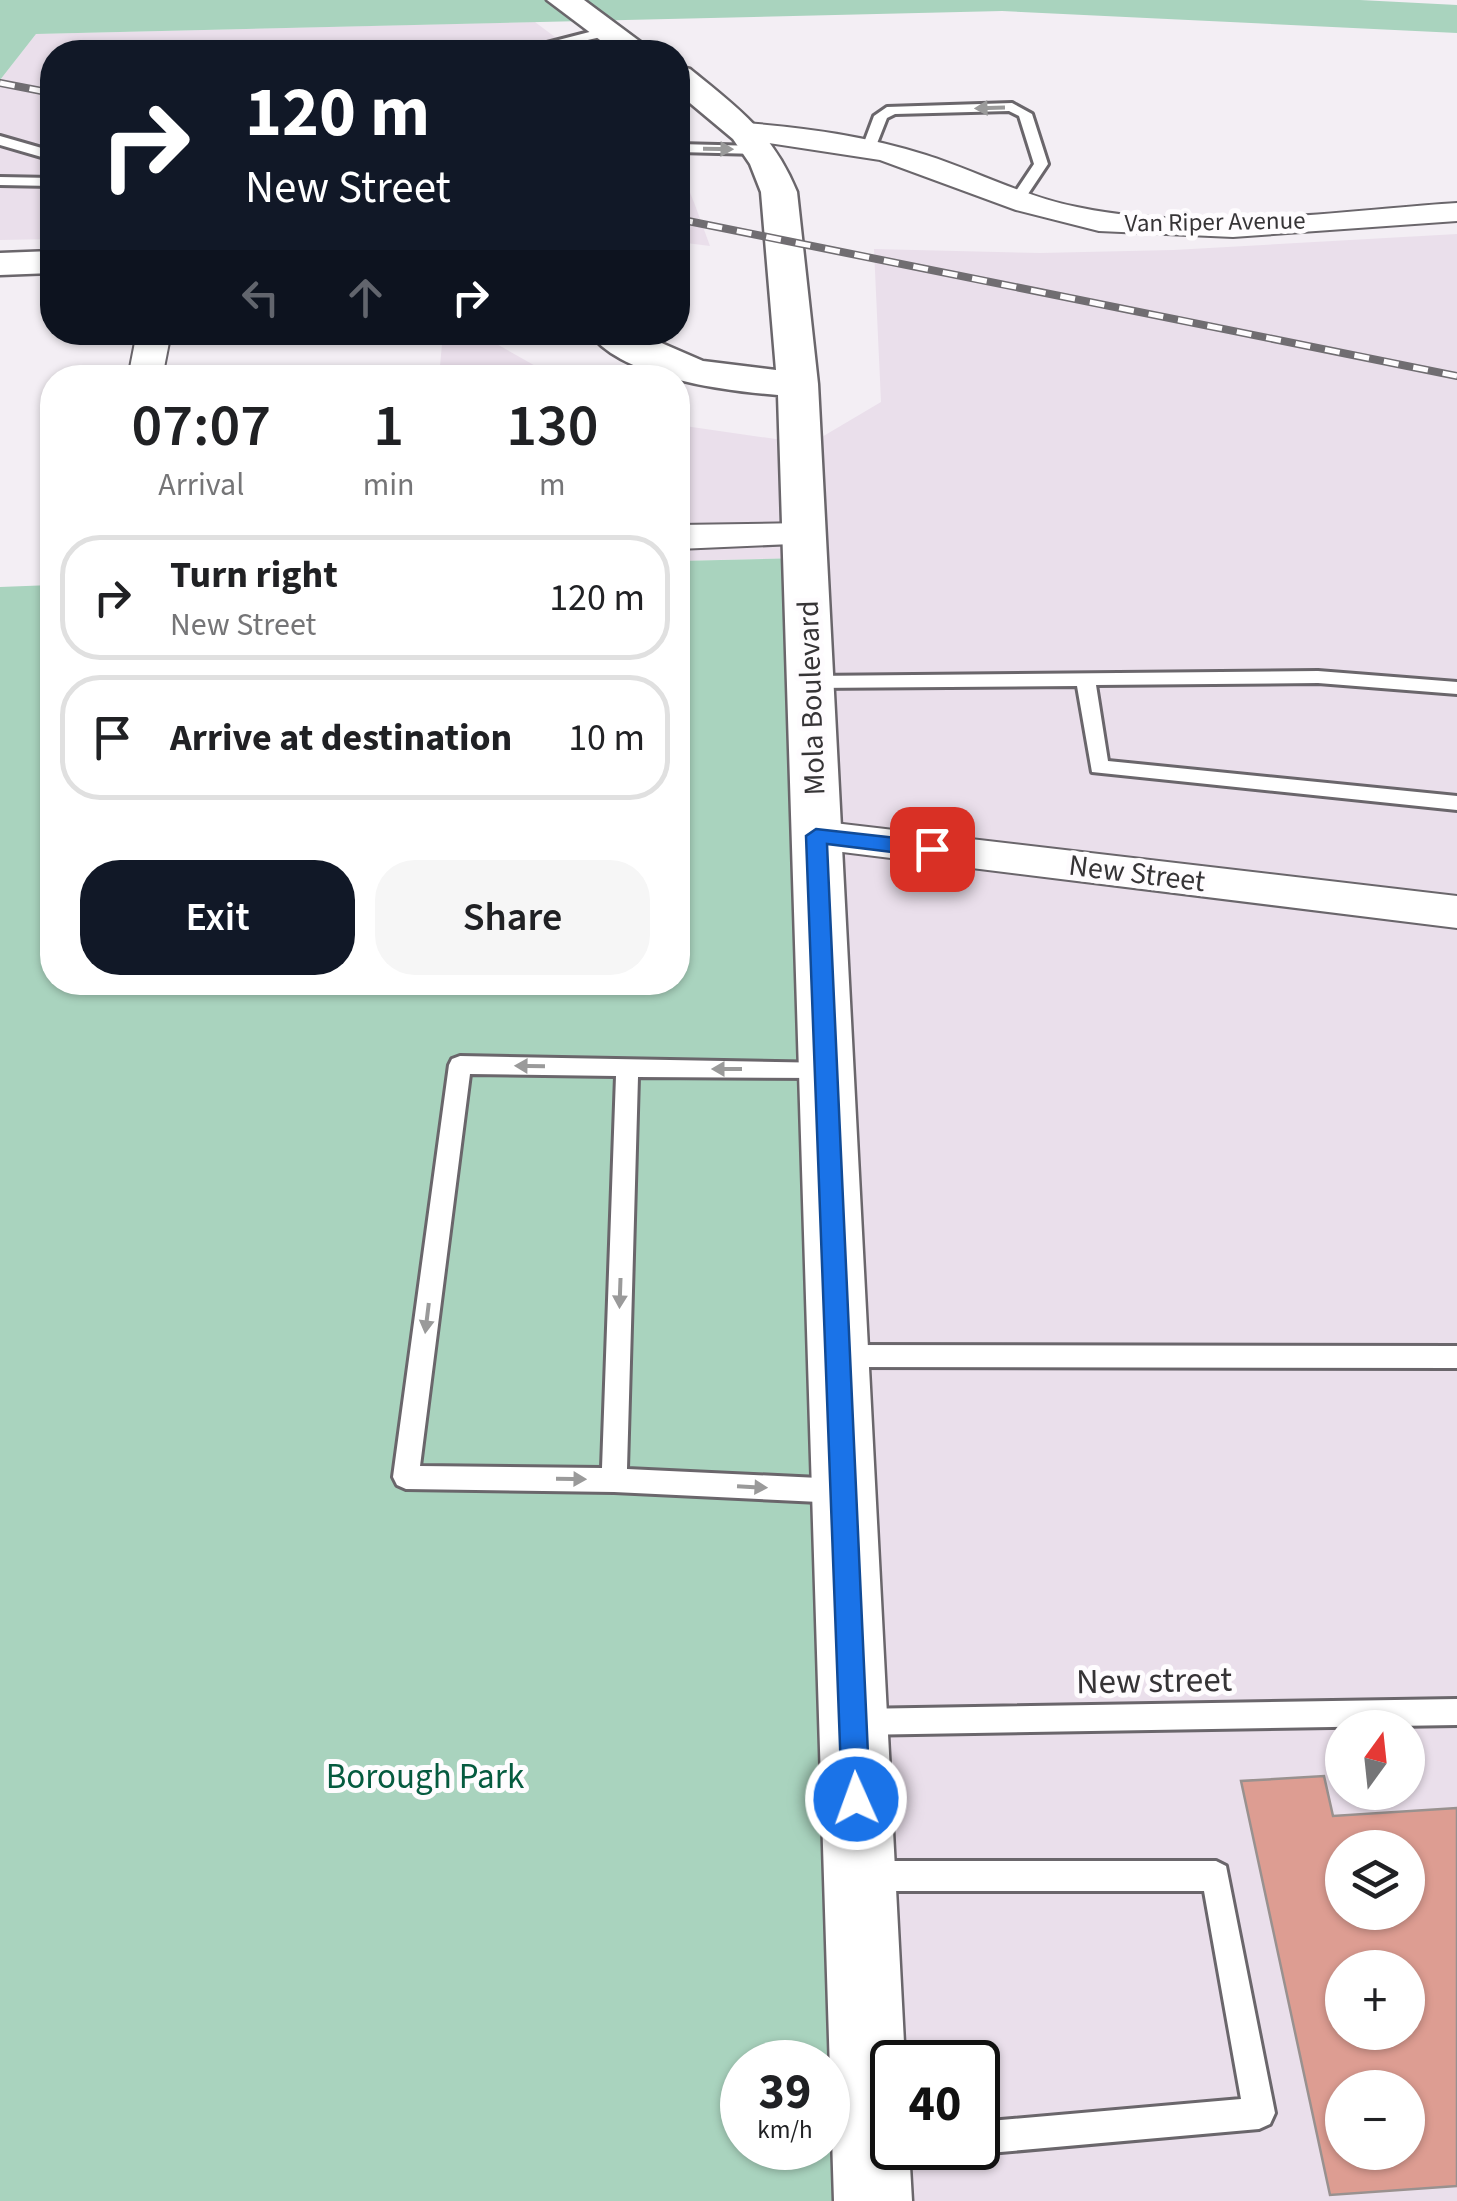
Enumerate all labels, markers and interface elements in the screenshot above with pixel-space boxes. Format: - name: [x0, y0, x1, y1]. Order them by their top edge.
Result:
- text: 120 m: [245, 63, 430, 163]
- icon: right: [80, 80, 210, 210]
- one-way arrow: [974, 100, 1006, 116]
- one-way arrow: [702, 141, 734, 157]
- text: New Street: [245, 156, 451, 220]
- street label: Van Riper Avenue: [1124, 202, 1306, 242]
- icon: left: [233, 270, 288, 325]
- icon: ahead: [338, 270, 393, 325]
- icon: right: [443, 270, 498, 325]
- text: 07:07: [132, 384, 271, 469]
- text: 1: [373, 384, 404, 469]
- text: 130: [506, 384, 598, 469]
- text: Arrival: [158, 462, 244, 508]
- text: min: [363, 462, 415, 508]
- text: m: [539, 462, 566, 508]
- text: Turn right: [170, 548, 338, 602]
- icon: right: [85, 570, 140, 625]
- text: 120 m: [549, 571, 645, 625]
- street label: Mola Boulevard: [787, 600, 836, 796]
- text: New Street: [170, 602, 316, 648]
- icon: arrive: [85, 710, 140, 765]
- text: Arrive at destination: [170, 711, 512, 765]
- text: 10 m: [568, 711, 645, 765]
- pin: [890, 807, 975, 892]
- icon: arrive: [905, 822, 960, 877]
- street label: New Street: [1066, 844, 1208, 903]
- button: Exit: [80, 860, 355, 975]
- button: Share: [375, 860, 650, 975]
- one-way arrow: [513, 1058, 545, 1074]
- one-way arrow: [710, 1061, 742, 1077]
- one-way arrow: [611, 1277, 627, 1309]
- one-way arrow: [419, 1303, 435, 1334]
- one-way arrow: [556, 1472, 588, 1488]
- one-way arrow: [736, 1479, 768, 1495]
- street label: New street: [1076, 1655, 1233, 1707]
- north arrow: [1325, 1710, 1425, 1810]
- map controls: [1325, 1710, 1425, 2170]
- position arrow: [804, 1747, 908, 1851]
- park label: Borough Park: [326, 1752, 525, 1802]
- button: layers: [1325, 1830, 1425, 1930]
- button: +: [1325, 1950, 1425, 2050]
- speed limit sign: 40: [870, 2040, 1000, 2170]
- text: 39: [759, 2057, 811, 2128]
- button: −: [1325, 2070, 1425, 2170]
- text: km/h: [757, 2112, 813, 2148]

